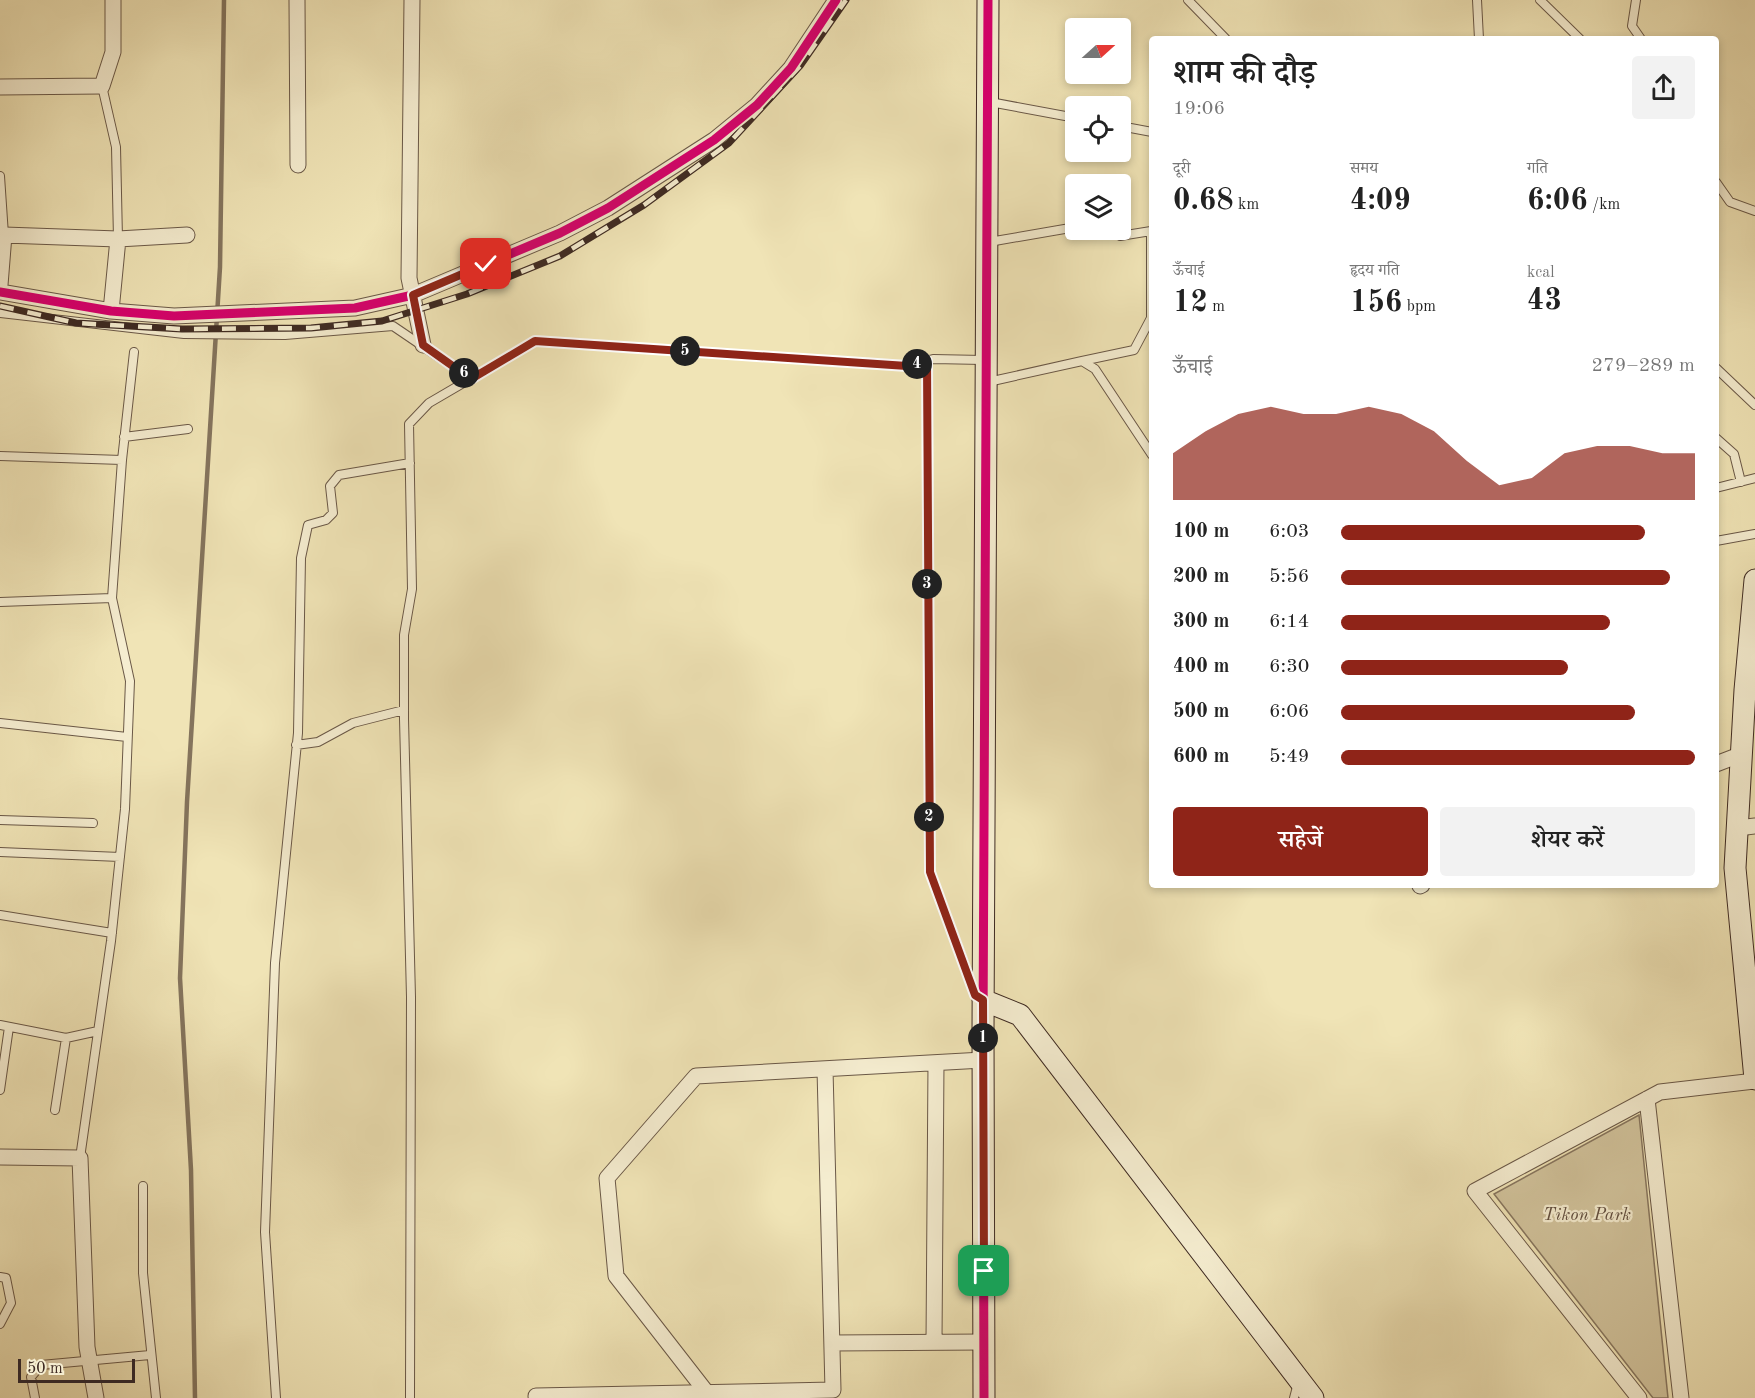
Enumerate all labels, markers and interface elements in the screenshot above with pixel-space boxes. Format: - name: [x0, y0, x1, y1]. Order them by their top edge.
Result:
- north arrow: [1065, 18, 1131, 84]
- map controls: [1065, 18, 1131, 240]
- button: share: [1632, 56, 1695, 119]
- text: शाम की दौड़: [1173, 58, 1316, 91]
- button: locate: [1065, 96, 1131, 162]
- text: 19:06: [1173, 99, 1225, 119]
- text: दूरी: [1173, 161, 1190, 177]
- text: समय: [1350, 161, 1378, 177]
- text: गति: [1527, 161, 1548, 177]
- button: layers: [1065, 174, 1131, 240]
- text: 0.68: [1173, 186, 1234, 216]
- text: 4:09: [1350, 186, 1411, 216]
- text: 6:06: [1527, 186, 1588, 216]
- text: km: [1234, 197, 1259, 213]
- text: /km: [1588, 197, 1620, 213]
- pin: [460, 238, 511, 289]
- icon: check: [469, 247, 502, 280]
- text: ऊँचाई: [1173, 263, 1205, 279]
- text: हृदय गति: [1350, 263, 1399, 279]
- text: kcal: [1527, 265, 1555, 281]
- text: 43: [1527, 286, 1562, 316]
- text: 12: [1173, 288, 1208, 318]
- text: 156: [1350, 288, 1402, 318]
- text: m: [1208, 299, 1225, 315]
- text: bpm: [1402, 299, 1436, 315]
- pin: 5: [670, 336, 700, 366]
- text: 5: [680, 343, 690, 359]
- pin: 4: [902, 349, 932, 379]
- text: 4: [912, 356, 922, 372]
- text: 279–289 m: [1592, 356, 1695, 376]
- pin: 6: [449, 358, 479, 388]
- text: ऊँचाई: [1173, 358, 1212, 378]
- text: 6: [459, 365, 469, 381]
- text: 100 m: [1173, 522, 1229, 542]
- text: 6:03: [1269, 522, 1309, 542]
- text: 200 m: [1173, 567, 1229, 587]
- text: 5:56: [1269, 567, 1309, 587]
- pin: 3: [912, 569, 942, 599]
- text: 3: [922, 576, 932, 592]
- text: 300 m: [1173, 612, 1229, 632]
- text: 6:14: [1269, 612, 1309, 632]
- text: 400 m: [1173, 657, 1229, 677]
- text: 6:30: [1269, 657, 1309, 677]
- text: 500 m: [1173, 702, 1229, 722]
- text: 6:06: [1269, 702, 1309, 722]
- text: 600 m: [1173, 747, 1229, 767]
- text: 5:49: [1269, 747, 1309, 767]
- pin: 2: [914, 802, 944, 832]
- button: सहेजें: [1173, 807, 1428, 876]
- button: शेयर करें: [1440, 807, 1695, 876]
- text: 2: [924, 809, 934, 825]
- pin: 1: [968, 1023, 998, 1053]
- text: 1: [978, 1030, 988, 1046]
- park label: Tikon Park: [1543, 1206, 1631, 1224]
- pin: [958, 1245, 1009, 1296]
- icon: arrive: [967, 1254, 1000, 1287]
- scale bar: [18, 1356, 135, 1384]
- text: 50 m: [27, 1361, 63, 1377]

